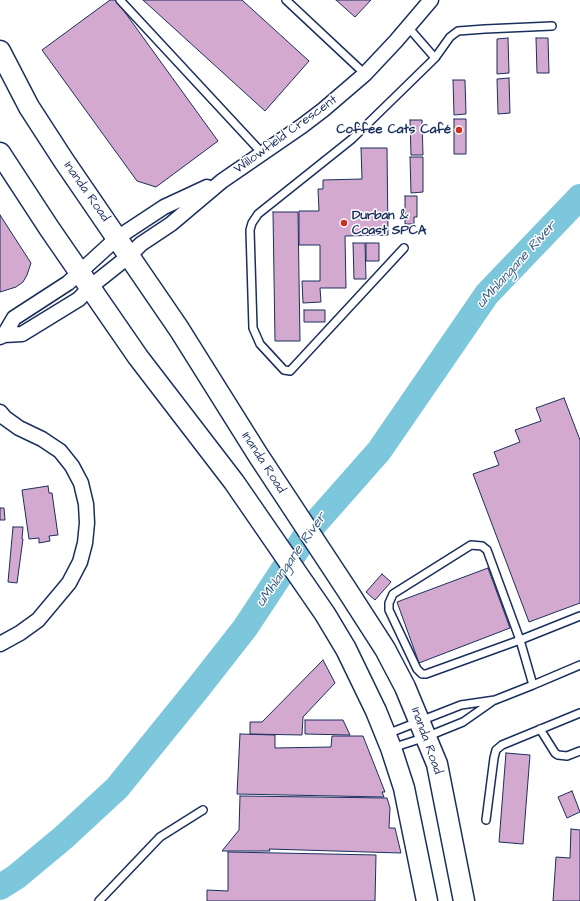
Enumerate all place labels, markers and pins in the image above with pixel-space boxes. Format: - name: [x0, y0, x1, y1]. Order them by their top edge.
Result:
- place label: Coffee Cats Café: [336, 122, 451, 138]
- marker: Coffee Cats Café: [454, 125, 464, 135]
- place label: Durban & Coast SPCA: [352, 208, 426, 239]
- marker: Durban & Coast SPCA: [339, 218, 349, 228]

